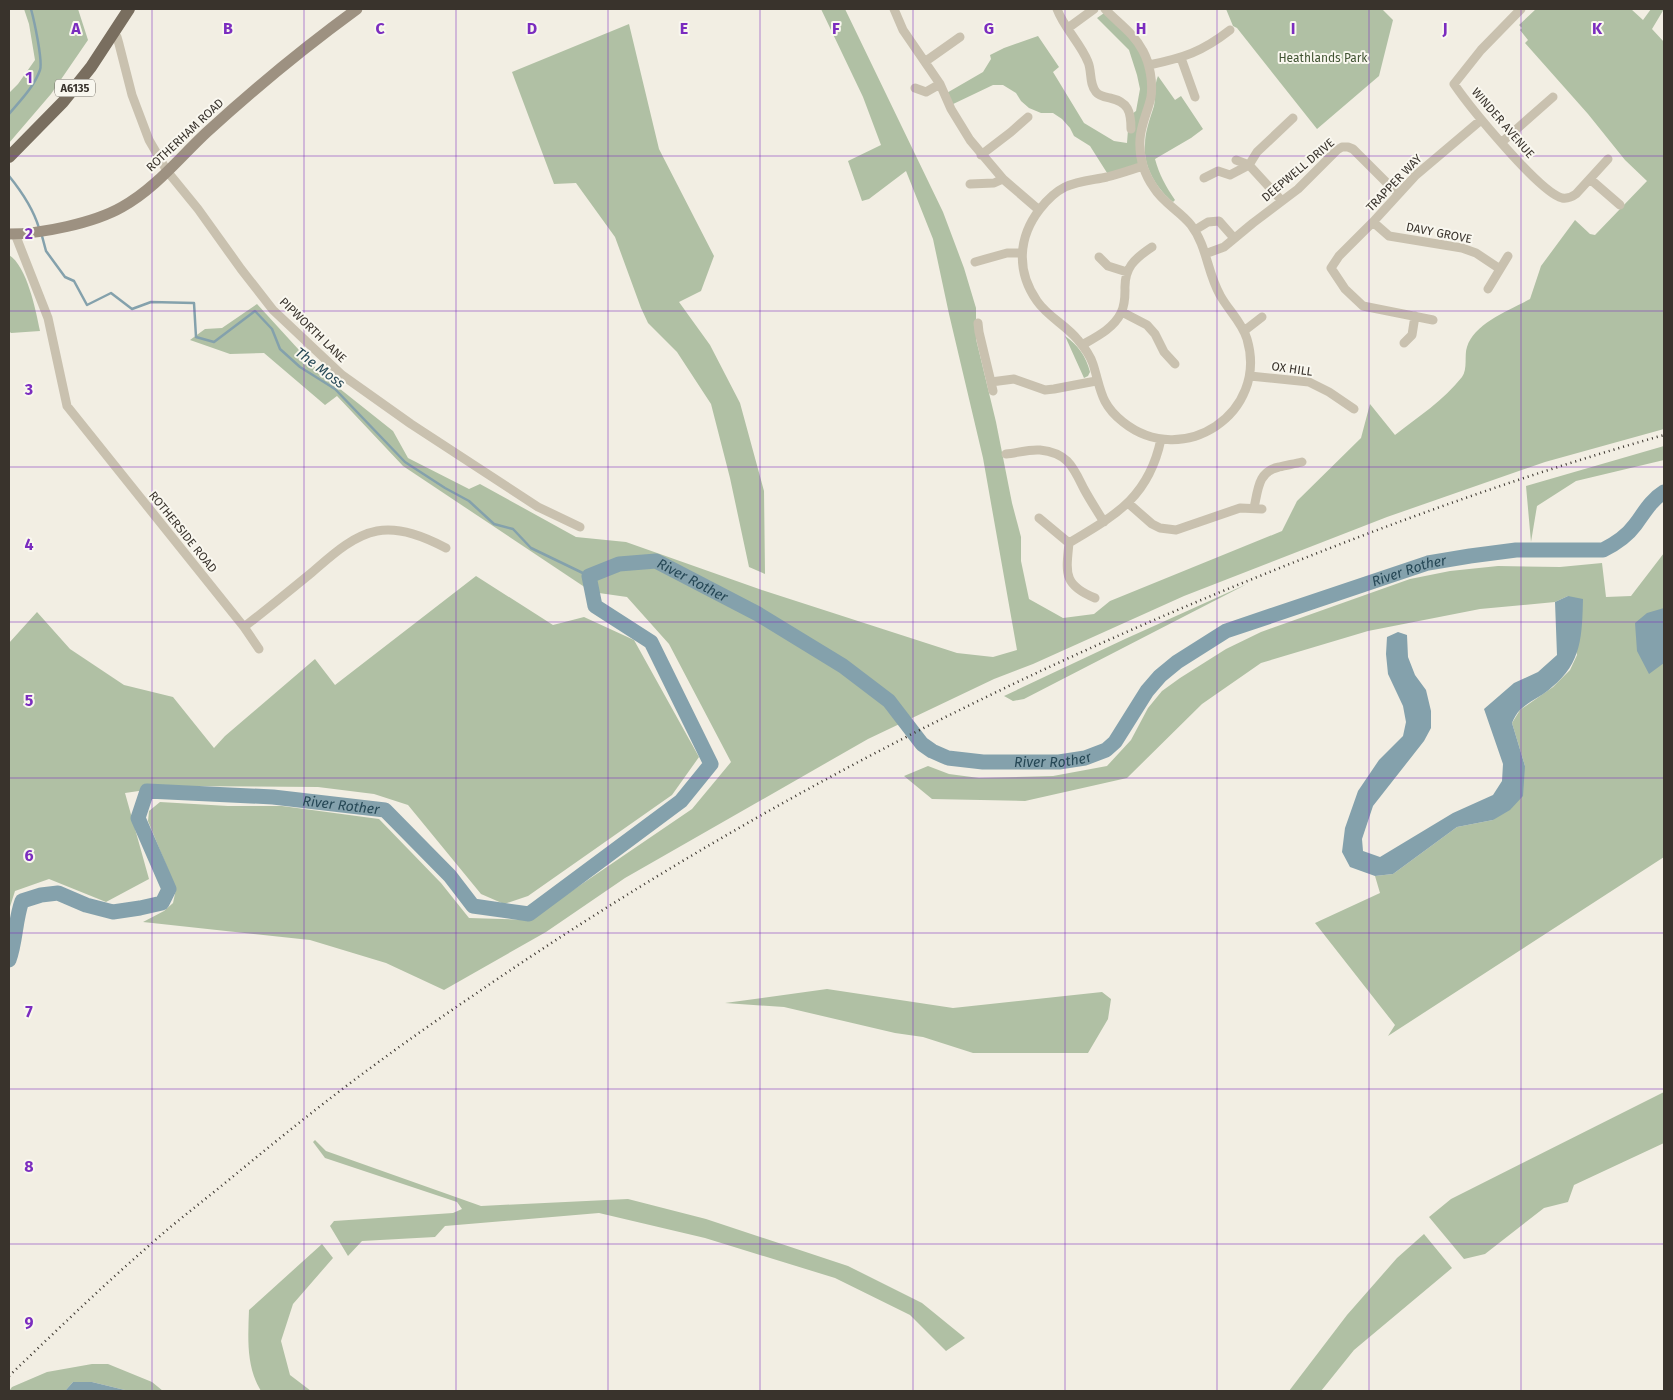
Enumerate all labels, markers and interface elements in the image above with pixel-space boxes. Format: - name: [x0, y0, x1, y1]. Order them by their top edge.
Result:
- text: A: [70, 19, 81, 38]
- text: B: [223, 19, 233, 38]
- text: C: [375, 19, 385, 38]
- text: D: [527, 19, 537, 38]
- text: E: [680, 19, 688, 38]
- text: F: [832, 19, 840, 38]
- text: G: [984, 19, 994, 38]
- text: H: [1136, 19, 1146, 38]
- text: I: [1291, 19, 1295, 38]
- text: J: [1441, 19, 1448, 38]
- text: K: [1592, 19, 1603, 38]
- park label: Heathlands Park: [1278, 51, 1368, 65]
- text: 1: [25, 68, 33, 87]
- road number: A6135: [55, 80, 95, 96]
- street label: WINDER AVENUE: [1469, 85, 1537, 161]
- street label: ROTHERHAM ROAD: [143, 95, 227, 174]
- street label: DEEPWELL DRIVE: [1259, 136, 1337, 204]
- street label: TRAPPER WAY: [1363, 151, 1425, 214]
- street label: DAVY GROVE: [1405, 220, 1473, 246]
- text: 2: [25, 224, 33, 243]
- street label: PIPWORTH LANE: [277, 295, 349, 365]
- water label: The Moss: [292, 344, 349, 393]
- street label: OX HILL: [1271, 359, 1314, 379]
- text: 3: [24, 380, 33, 399]
- street label: ROTHERSIDE ROAD: [146, 489, 220, 576]
- text: 4: [24, 535, 34, 554]
- water label: River Rother: [1369, 551, 1448, 590]
- water label: River Rother: [654, 555, 731, 606]
- text: 5: [25, 691, 34, 710]
- water label: River Rother: [1014, 748, 1094, 771]
- water label: River Rother: [302, 792, 381, 818]
- text: 6: [24, 846, 34, 865]
- text: 7: [25, 1002, 33, 1021]
- text: 8: [24, 1157, 34, 1176]
- text: 9: [25, 1313, 34, 1332]

